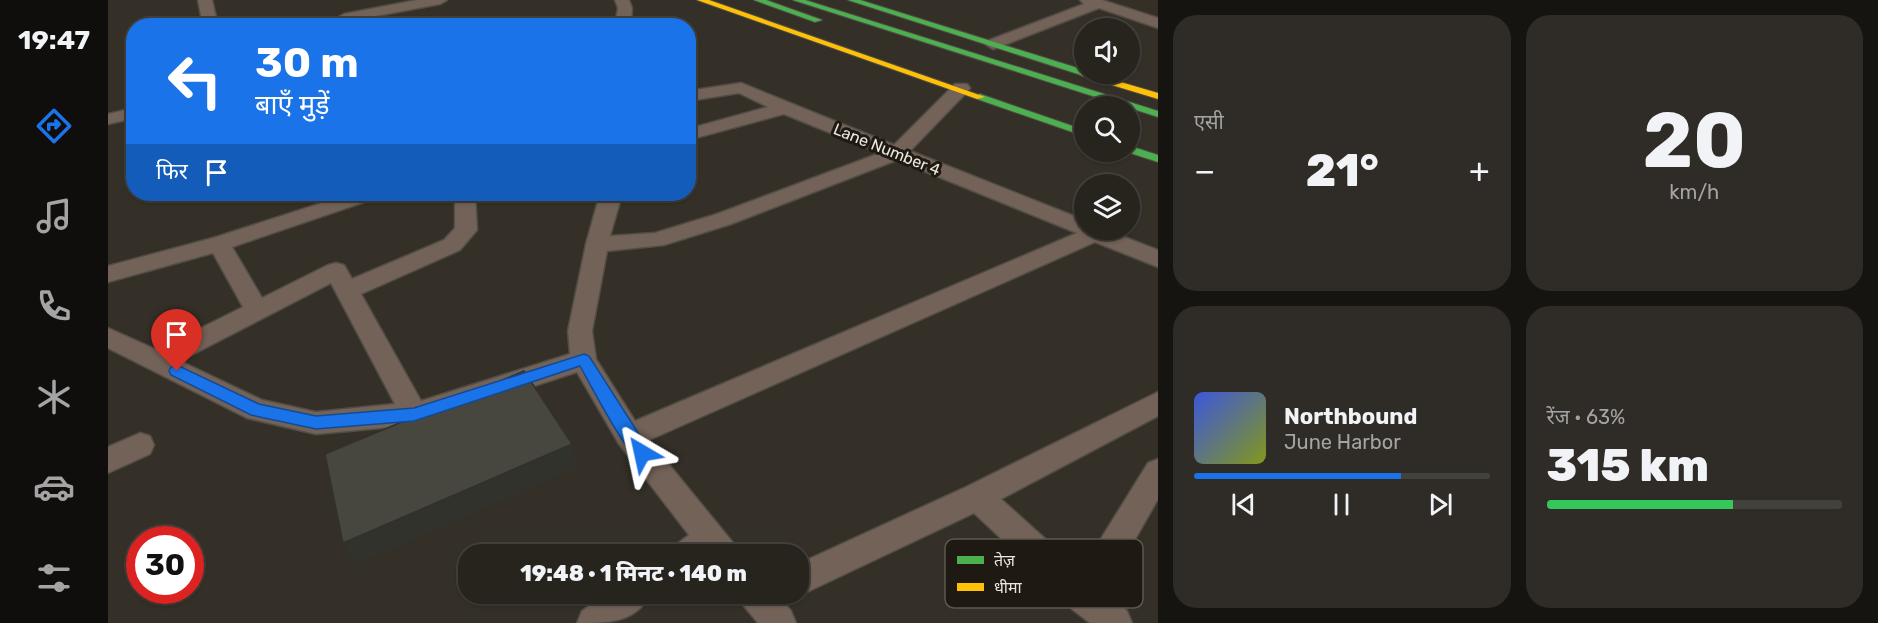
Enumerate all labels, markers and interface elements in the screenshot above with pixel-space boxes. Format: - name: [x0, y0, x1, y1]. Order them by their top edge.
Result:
- map controls: [1074, 18, 1140, 240]
- button: sound: [1074, 18, 1140, 84]
- text: 19:47: [18, 24, 90, 56]
- text: 30 m: [255, 38, 359, 88]
- icon: left: [156, 42, 234, 120]
- text: बाएँ मुड़ें: [255, 89, 330, 121]
- text: 20: [1642, 94, 1746, 187]
- button: search: [1074, 96, 1140, 162]
- icon: directions: [33, 105, 75, 147]
- text: एसी: [1194, 110, 1224, 134]
- street label: Lane Number 4: [831, 119, 943, 180]
- text: 21°: [1306, 144, 1379, 197]
- text: −: [1194, 151, 1215, 190]
- text: +: [1469, 151, 1489, 190]
- icon: arrive: [200, 156, 233, 189]
- text: फिर: [156, 158, 188, 185]
- button: layers: [1074, 174, 1140, 240]
- text: km/h: [1669, 180, 1719, 204]
- icon: music: [33, 195, 75, 237]
- icon: phone: [33, 285, 75, 327]
- pin: [151, 309, 202, 371]
- icon: arrive: [160, 318, 193, 351]
- icon: climate: [33, 376, 75, 418]
- text: Northbound: [1284, 403, 1417, 430]
- text: रेंज · 63%: [1547, 405, 1625, 429]
- position arrow: [610, 421, 674, 485]
- text: June Harbor: [1284, 430, 1401, 454]
- text: 315 km: [1547, 439, 1709, 492]
- icon: car: [33, 466, 75, 508]
- icon: previous: [1227, 488, 1260, 521]
- icon: pause: [1325, 488, 1358, 521]
- icon: next: [1424, 488, 1457, 521]
- speed limit sign: 30: [126, 526, 204, 604]
- legend: [945, 539, 1143, 608]
- text: तेज़: [994, 551, 1016, 570]
- icon: filters: [33, 557, 75, 599]
- text: 19:48 · 1 मिनट · 140 m: [520, 560, 747, 587]
- text: धीमा: [994, 578, 1023, 597]

